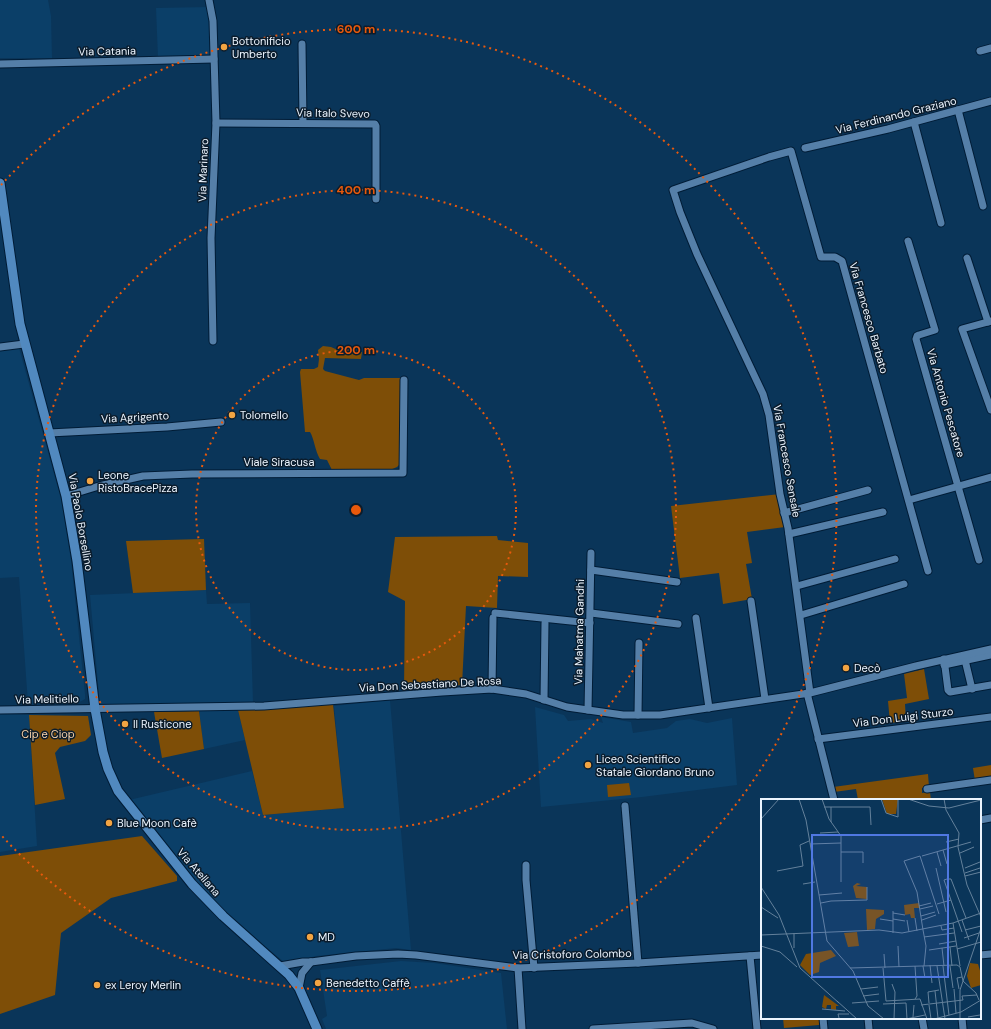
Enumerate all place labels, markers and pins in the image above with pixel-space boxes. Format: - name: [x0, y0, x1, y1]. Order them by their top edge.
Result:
- place label: Bottonificio Umberto: [232, 34, 291, 61]
- marker: Bottonificio Umberto: [219, 42, 229, 52]
- place label: Tolomello: [240, 408, 288, 422]
- marker: Tolomello: [227, 410, 237, 420]
- place label: Leone RistoBracePizza: [98, 468, 177, 495]
- marker: Leone RistoBracePizza: [85, 476, 95, 486]
- centre of rings: [349, 503, 363, 517]
- place label: Decò: [854, 661, 881, 675]
- marker: Decò: [841, 663, 851, 673]
- place label: Il Rusticone: [133, 717, 191, 731]
- marker: Il Rusticone: [120, 719, 130, 729]
- place label: Liceo Scientifico Statale Giordano Bruno: [596, 752, 714, 779]
- marker: Liceo Scientifico Statale Giordano Bruno: [583, 760, 593, 770]
- place label: Blue Moon Cafè: [117, 816, 197, 830]
- marker: Blue Moon Cafè: [104, 818, 114, 828]
- place label: MD: [318, 930, 335, 944]
- marker: MD: [305, 932, 315, 942]
- place label: Benedetto Caffè: [326, 976, 410, 990]
- place label: ex Leroy Merlin: [105, 978, 181, 992]
- marker: Benedetto Caffè: [313, 978, 323, 988]
- marker: ex Leroy Merlin: [92, 980, 102, 990]

